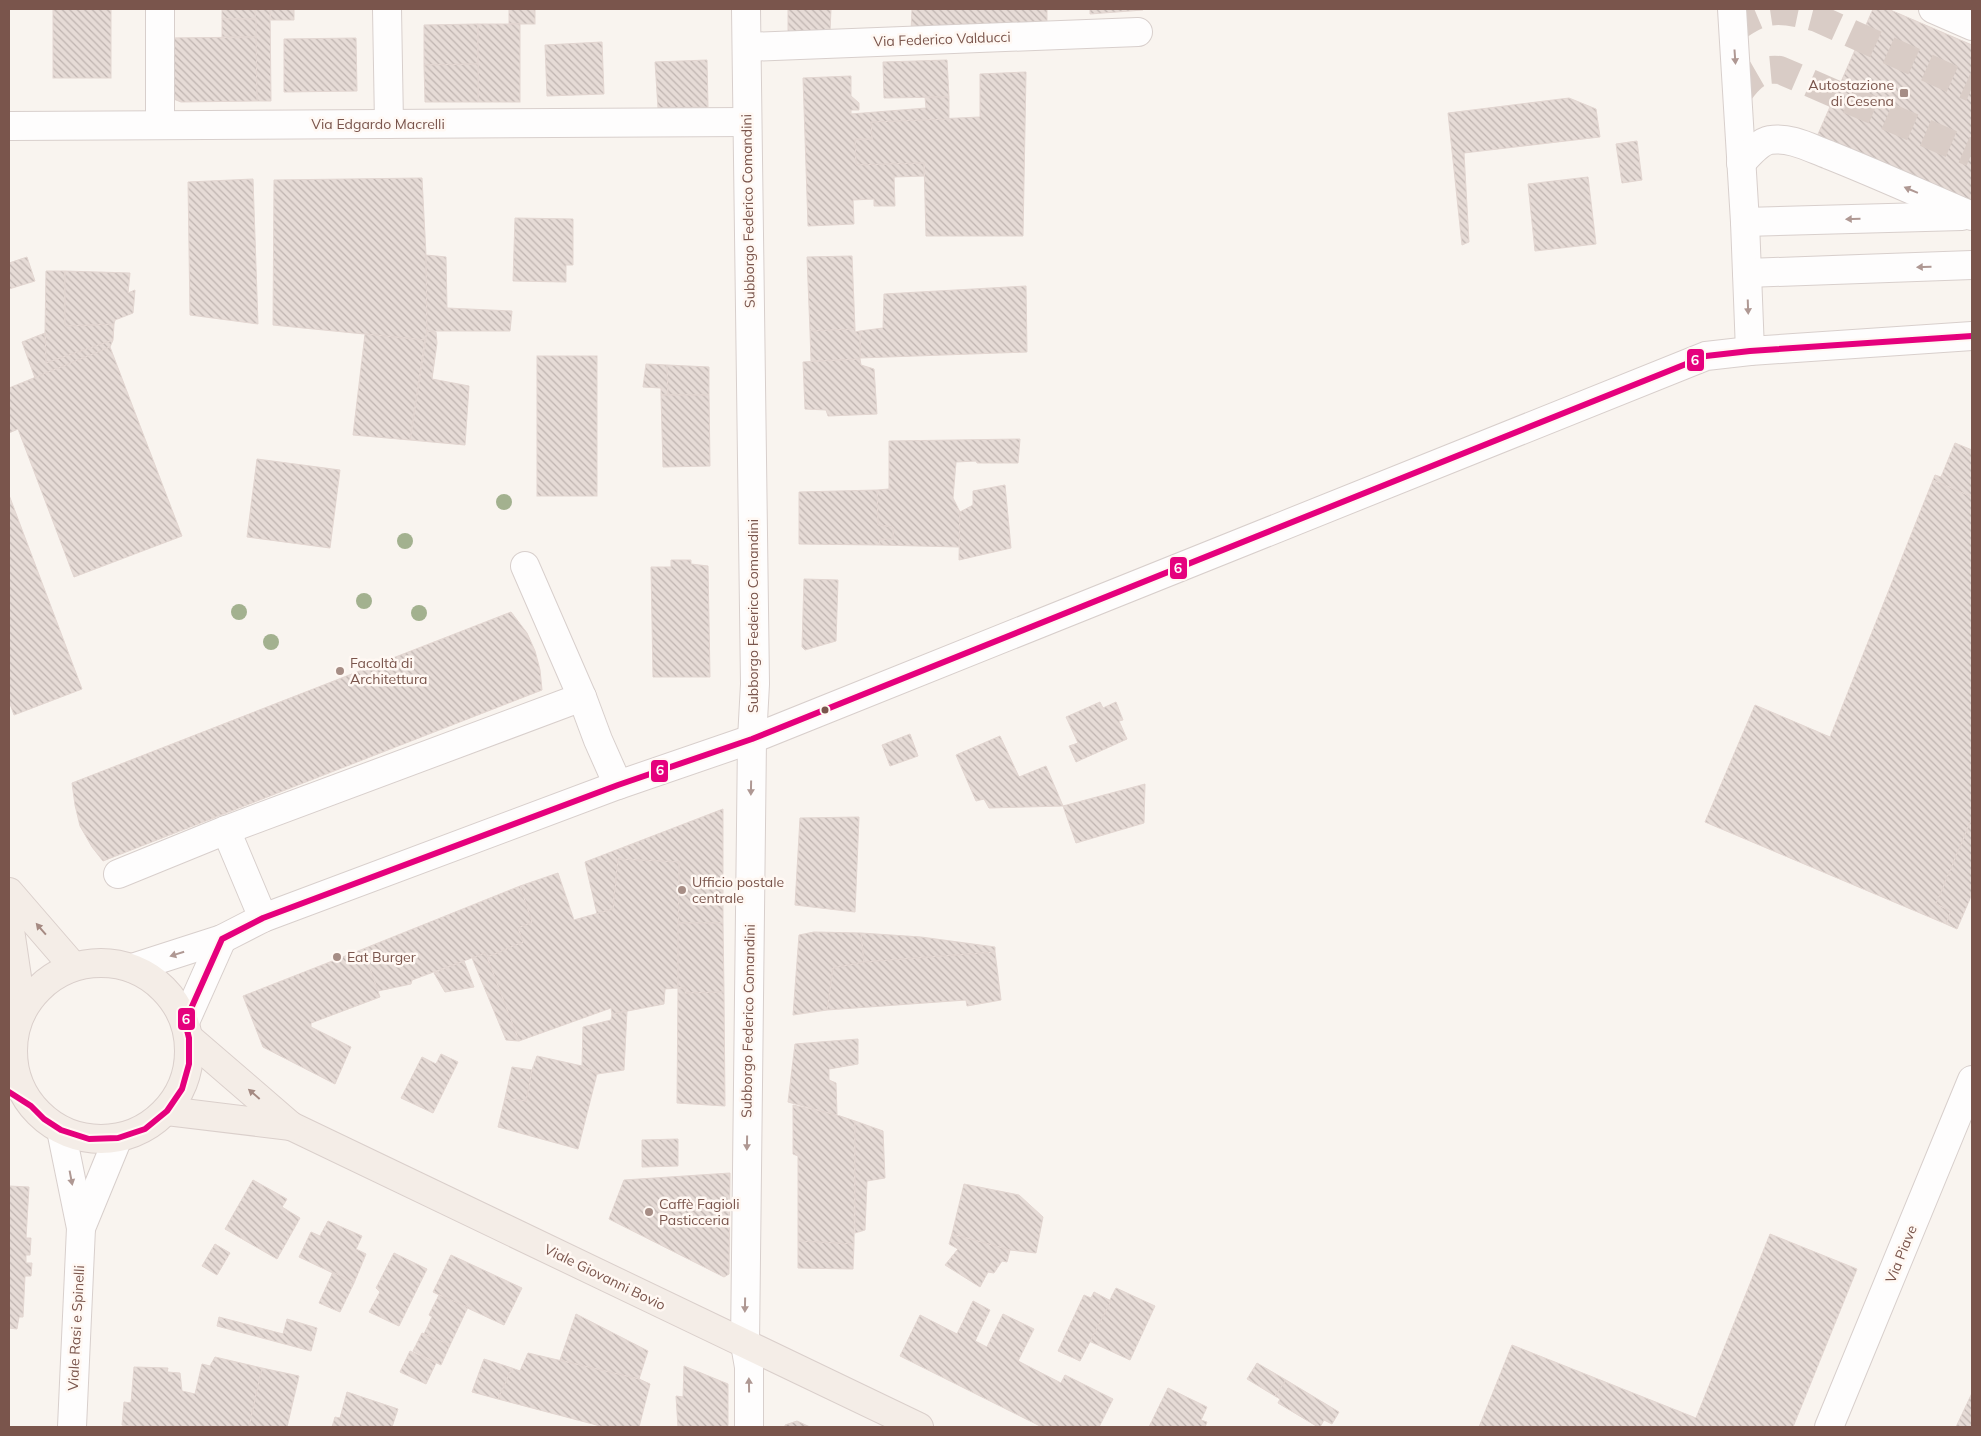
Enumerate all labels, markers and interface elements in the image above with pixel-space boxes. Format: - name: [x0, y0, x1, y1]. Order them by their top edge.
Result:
- street label: Via Federico Valducci: [873, 28, 1011, 50]
- one-way arrow: [1732, 50, 1740, 66]
- place label: Autostazione di Cesena: [1808, 76, 1894, 110]
- marker: Autostazione di Cesena: [1898, 87, 1910, 99]
- street label: Subborgo Federico Comandini: [737, 114, 759, 308]
- street label: Via Edgardo Macrelli: [311, 115, 445, 133]
- one-way arrow: [1904, 185, 1919, 193]
- one-way arrow: [1844, 215, 1860, 223]
- one-way arrow: [1915, 263, 1931, 271]
- one-way arrow: [1745, 299, 1753, 315]
- line badge: 6: [1686, 348, 1705, 372]
- text: 6: [1691, 351, 1699, 369]
- street label: Subborgo Federico Comandini: [744, 519, 762, 713]
- line badge: 6: [1169, 556, 1188, 580]
- text: 6: [1174, 559, 1182, 577]
- place label: Facoltà di Architettura: [350, 654, 427, 688]
- marker: Facoltà di Architettura: [334, 665, 346, 677]
- unlabelled marker: [820, 705, 830, 715]
- line badge: 6: [650, 759, 669, 783]
- text: 6: [656, 761, 664, 779]
- one-way arrow: [747, 780, 755, 796]
- place label: Ufficio postale centrale: [692, 873, 784, 907]
- marker: Ufficio postale centrale: [676, 884, 688, 896]
- one-way arrow: [35, 924, 47, 936]
- street label: Subborgo Federico Comandini: [737, 924, 759, 1118]
- place label: Eat Burger: [347, 948, 417, 966]
- one-way arrow: [169, 950, 184, 958]
- marker: Eat Burger: [331, 951, 343, 963]
- line badge: 6: [177, 1007, 196, 1031]
- text: 6: [182, 1010, 190, 1028]
- one-way arrow: [247, 1088, 260, 1099]
- one-way arrow: [743, 1135, 751, 1151]
- one-way arrow: [67, 1170, 75, 1186]
- place label: Caffè Fagioli Pasticceria: [659, 1195, 739, 1229]
- marker: Caffè Fagioli Pasticceria: [643, 1206, 655, 1218]
- street label: Via Piave: [1881, 1222, 1921, 1286]
- street label: Viale Giovanni Bovio: [541, 1240, 669, 1314]
- street label: Viale Rasi e Spinelli: [64, 1265, 88, 1391]
- one-way arrow: [741, 1298, 749, 1314]
- one-way arrow: [745, 1377, 753, 1393]

